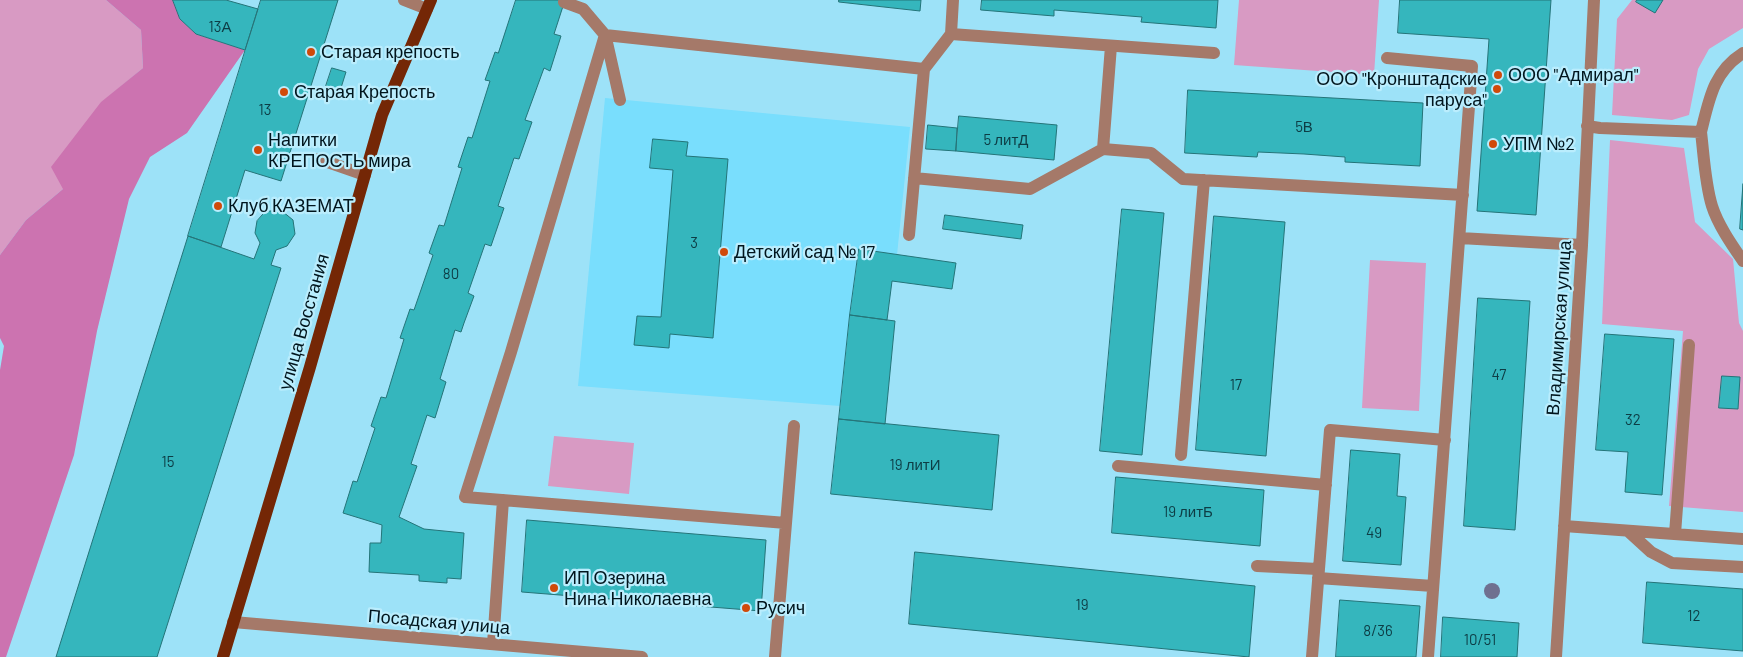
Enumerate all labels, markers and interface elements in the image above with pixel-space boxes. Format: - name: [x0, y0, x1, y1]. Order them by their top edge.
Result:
- house number: 13А: [209, 18, 231, 36]
- place label: Старая крепость: [321, 41, 460, 63]
- marker: Старая крепость: [305, 46, 317, 58]
- place label: ООО "Адмирал": [1508, 64, 1639, 86]
- place label: ООО "Кронштадские паруса": [1316, 68, 1487, 110]
- marker: ООО "Адмирал": [1492, 69, 1504, 81]
- place label: Старая Крепость: [294, 81, 435, 103]
- marker: ООО "Кронштадские паруса": [1491, 83, 1503, 95]
- marker: Старая Крепость: [278, 86, 290, 98]
- house number: 13: [259, 101, 271, 119]
- house number: 5В: [1295, 118, 1313, 136]
- place label: Напитки КРЕПОСТЬ мира: [268, 129, 411, 172]
- house number: 5 литД: [984, 131, 1028, 149]
- place label: УПМ №2: [1503, 133, 1575, 155]
- marker: УПМ №2: [1487, 138, 1499, 150]
- marker: Напитки КРЕПОСТЬ мира: [252, 144, 264, 156]
- place label: Клуб КАЗЕМАТ: [228, 195, 354, 217]
- marker: Клуб КАЗЕМАТ: [212, 200, 224, 212]
- house number: 3: [690, 234, 698, 252]
- street label: Владимирская улица: [1542, 240, 1576, 416]
- place label: Детский сад № 17: [734, 241, 875, 263]
- marker: Детский сад № 17: [718, 246, 730, 258]
- street label: улица Восстания: [274, 251, 334, 393]
- house number: 80: [443, 265, 459, 283]
- house number: 47: [1492, 366, 1506, 384]
- house number: 17: [1230, 376, 1242, 394]
- house number: 32: [1625, 411, 1641, 429]
- house number: 15: [162, 453, 174, 471]
- house number: 19 литИ: [890, 456, 940, 474]
- house number: 19 литБ: [1163, 503, 1213, 521]
- house number: 49: [1366, 524, 1382, 542]
- place label: ИП Озерина Нина Николаевна: [564, 567, 711, 610]
- marker: ИП Озерина Нина Николаевна: [548, 582, 560, 594]
- house number: 19: [1075, 596, 1089, 614]
- place label: Русич: [756, 597, 805, 619]
- marker: Русич: [740, 602, 752, 614]
- street label: Посадская улица: [367, 605, 511, 639]
- house number: 12: [1687, 607, 1701, 625]
- house number: 8/36: [1363, 622, 1393, 640]
- house number: 10/51: [1464, 631, 1496, 649]

